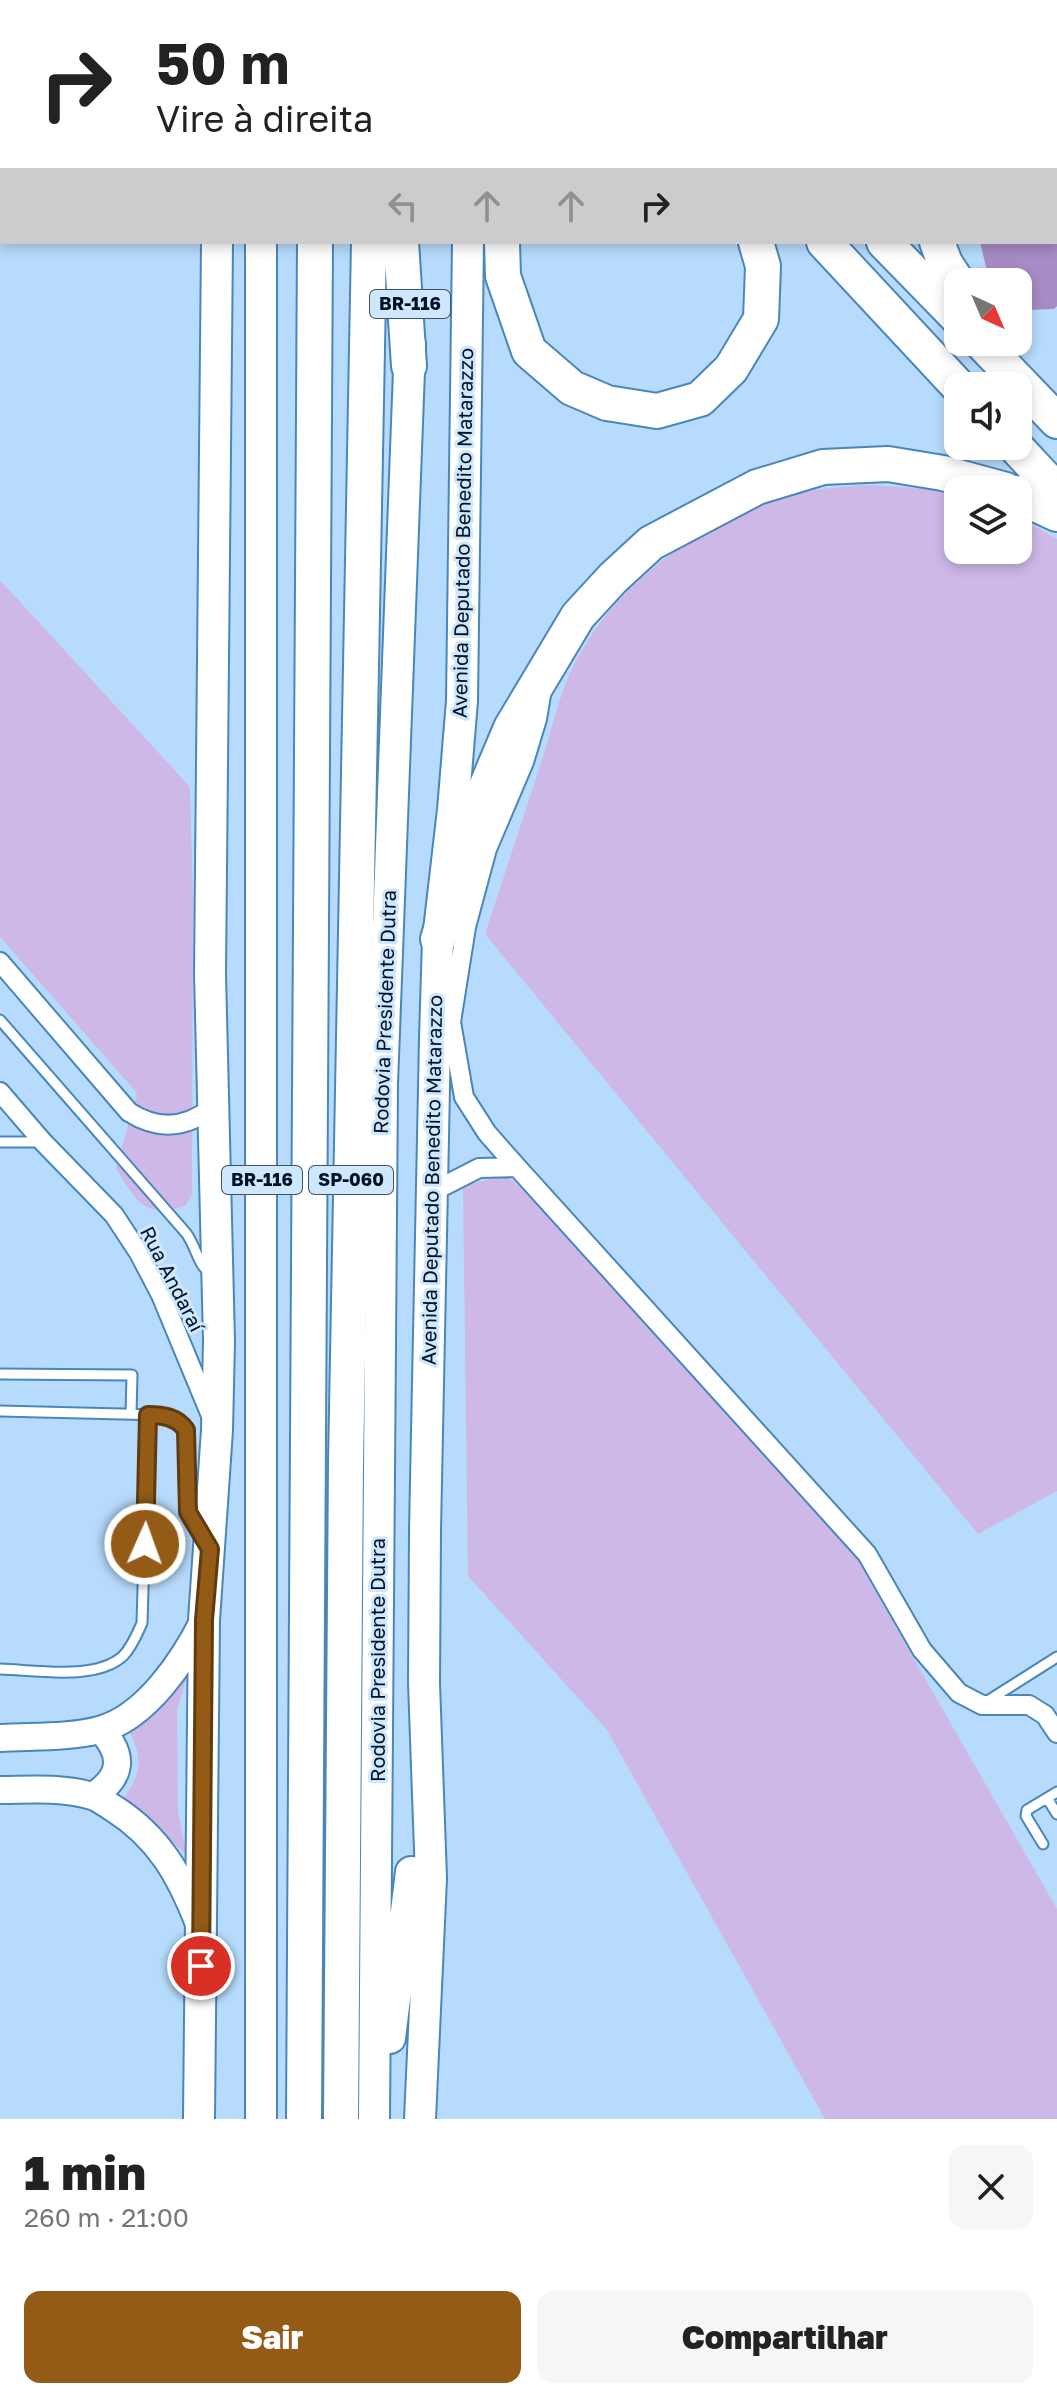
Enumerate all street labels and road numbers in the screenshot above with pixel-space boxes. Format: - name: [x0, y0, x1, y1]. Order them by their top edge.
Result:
- road number: BR-116: [370, 290, 450, 318]
- street label: Avenida Deputado Benedito Matarazzo: [447, 348, 477, 718]
- street label: Rodovia Presidente Dutra: [368, 890, 400, 1134]
- street label: Avenida Deputado Benedito Matarazzo: [416, 995, 446, 1365]
- road number: BR-116: [222, 1166, 302, 1194]
- road number: SP-060: [309, 1166, 393, 1194]
- street label: Rua Andaraí: [136, 1222, 210, 1337]
- street label: Rodovia Presidente Dutra: [365, 1538, 389, 1782]

